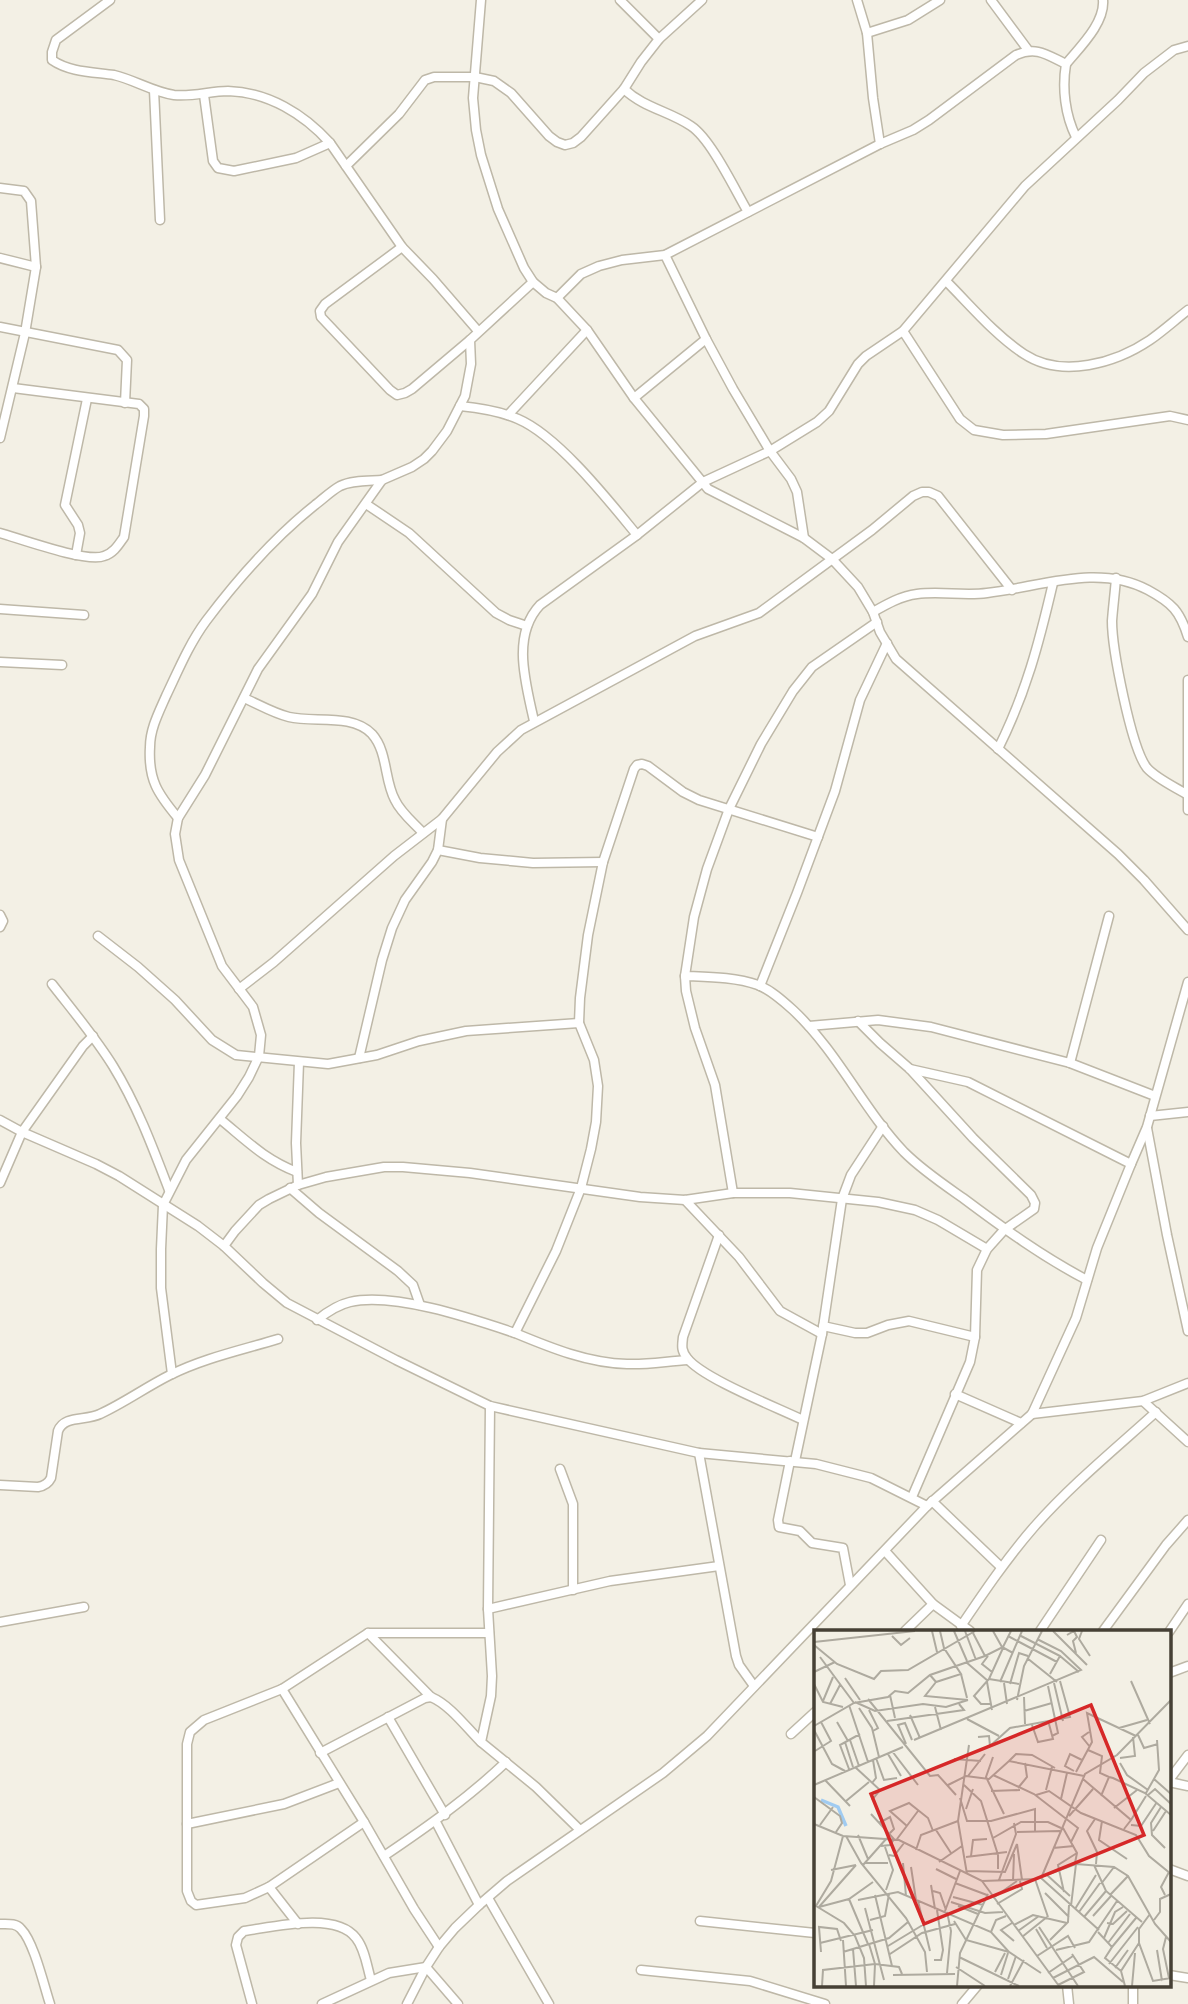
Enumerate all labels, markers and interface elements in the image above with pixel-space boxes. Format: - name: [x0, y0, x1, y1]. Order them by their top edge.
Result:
- inset map: [814, 1630, 1170, 1986]

